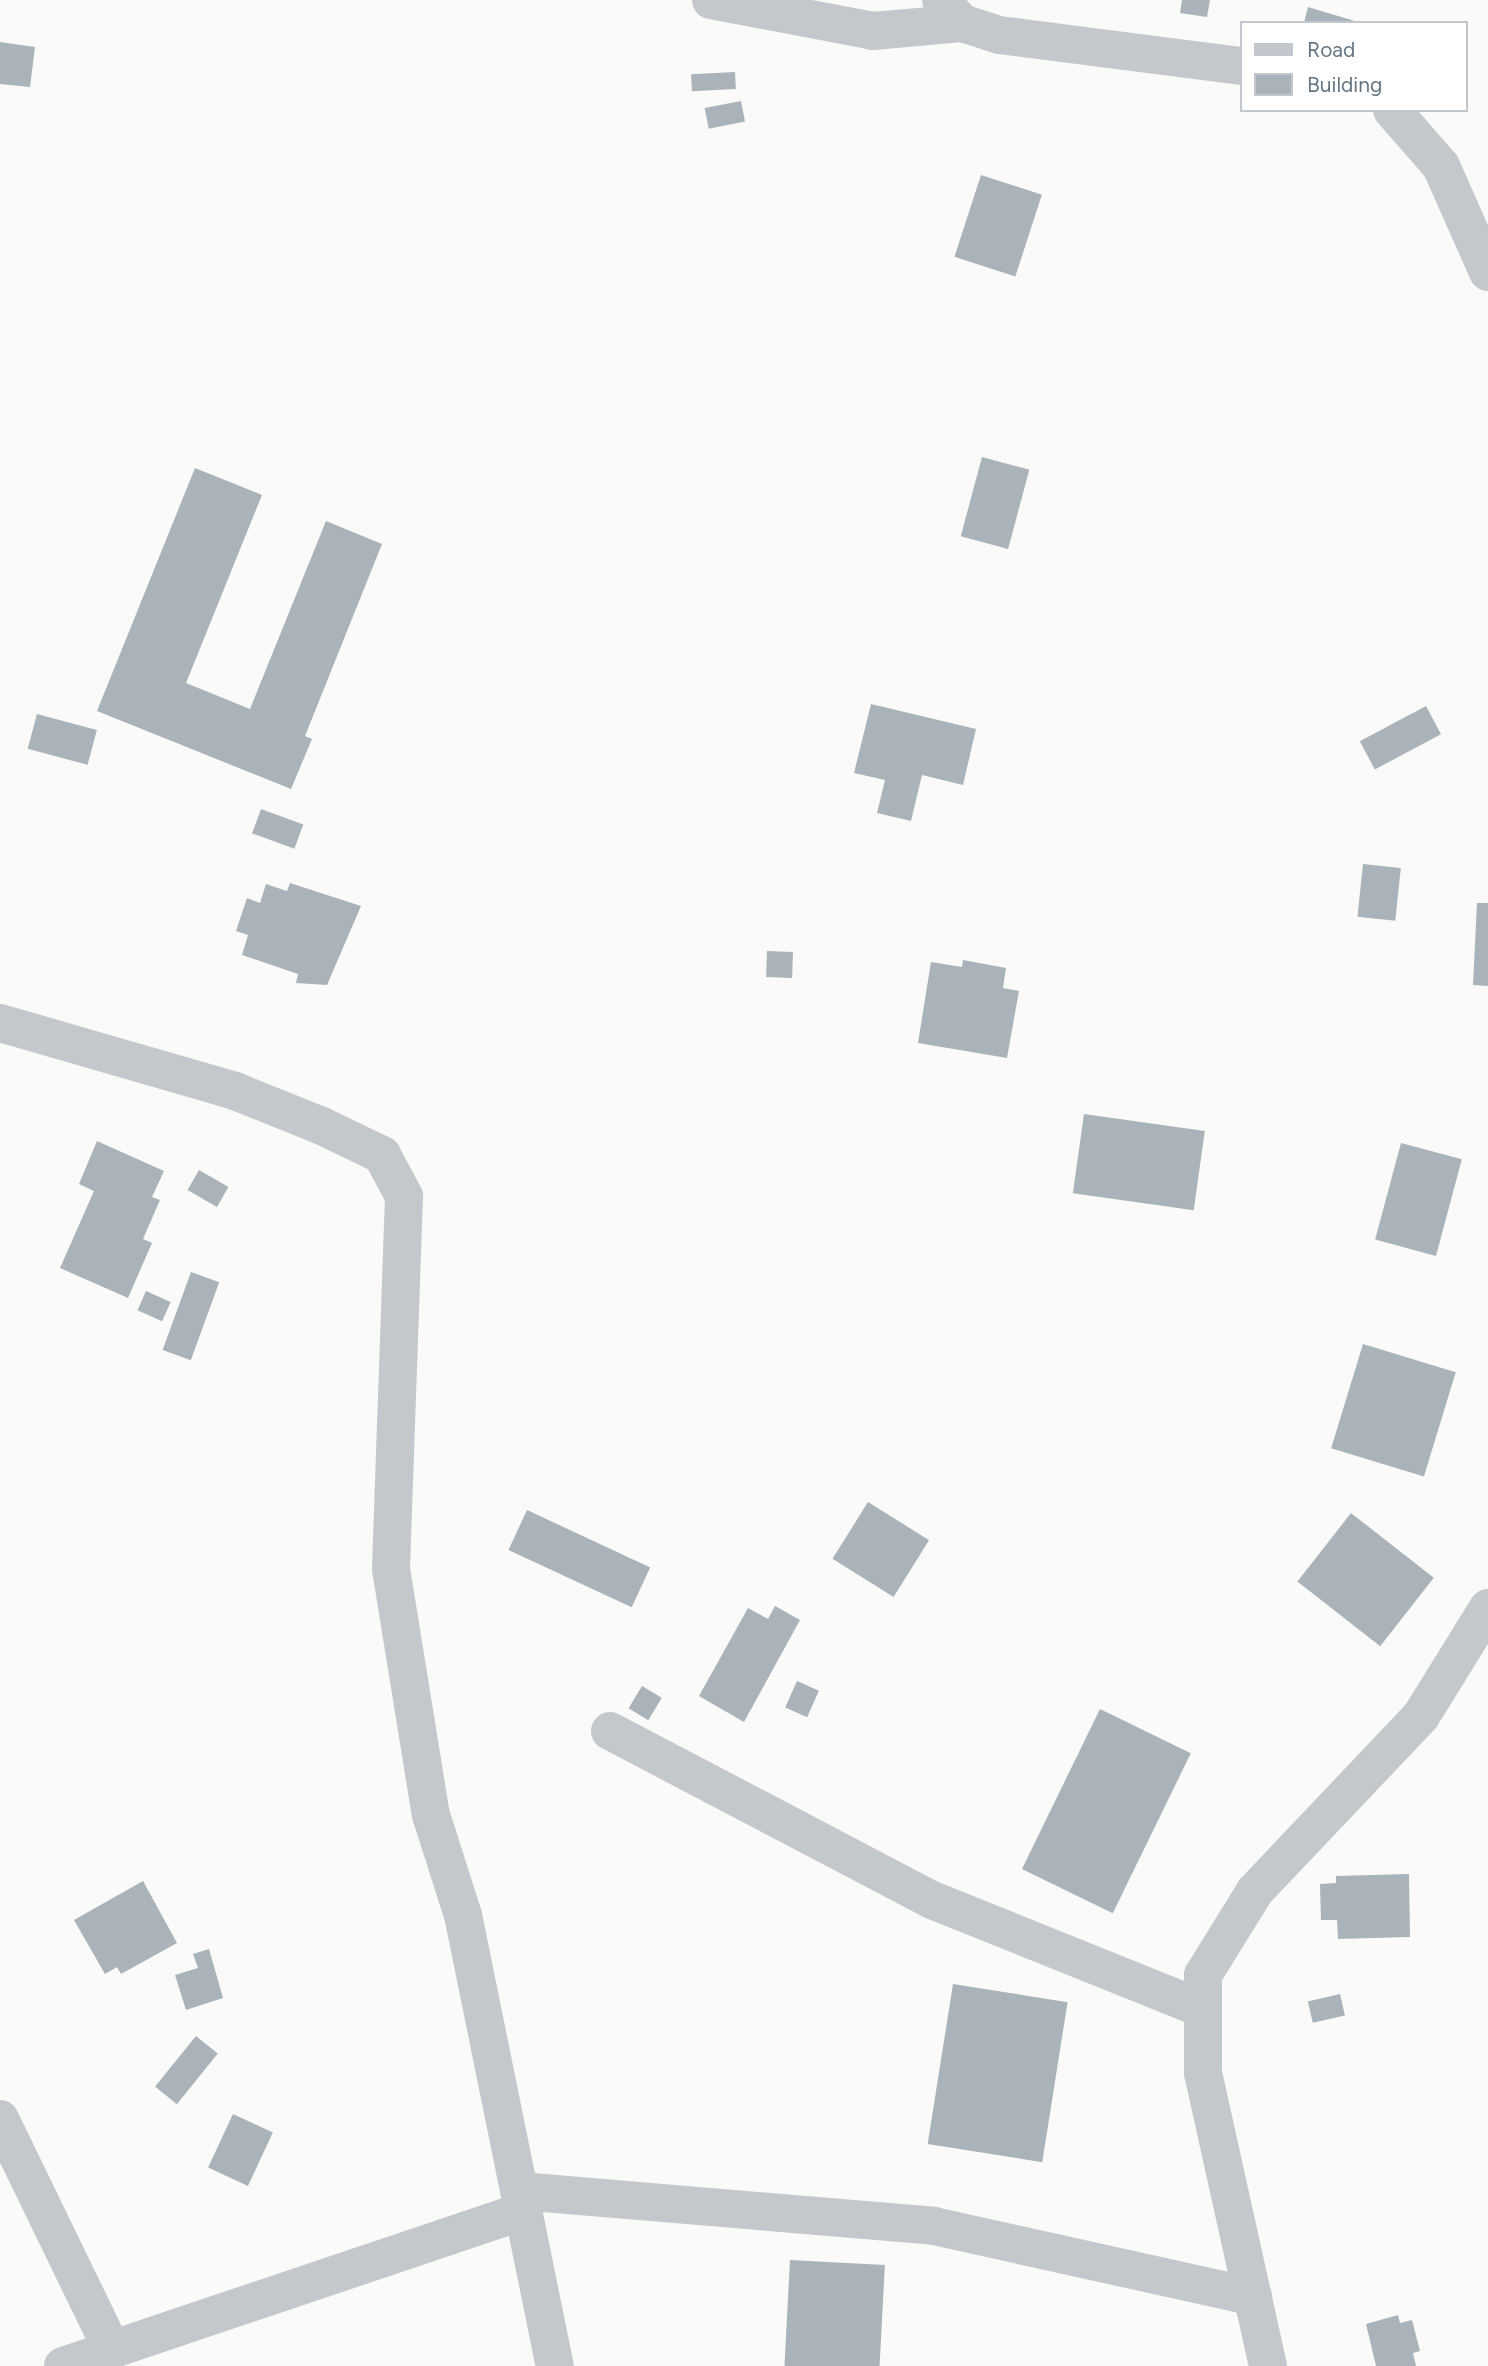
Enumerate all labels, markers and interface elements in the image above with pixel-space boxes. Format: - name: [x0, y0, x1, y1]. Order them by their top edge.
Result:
- legend: [1240, 21, 1467, 112]
- text: Road: [1307, 37, 1355, 62]
- text: Building: [1307, 72, 1382, 97]

